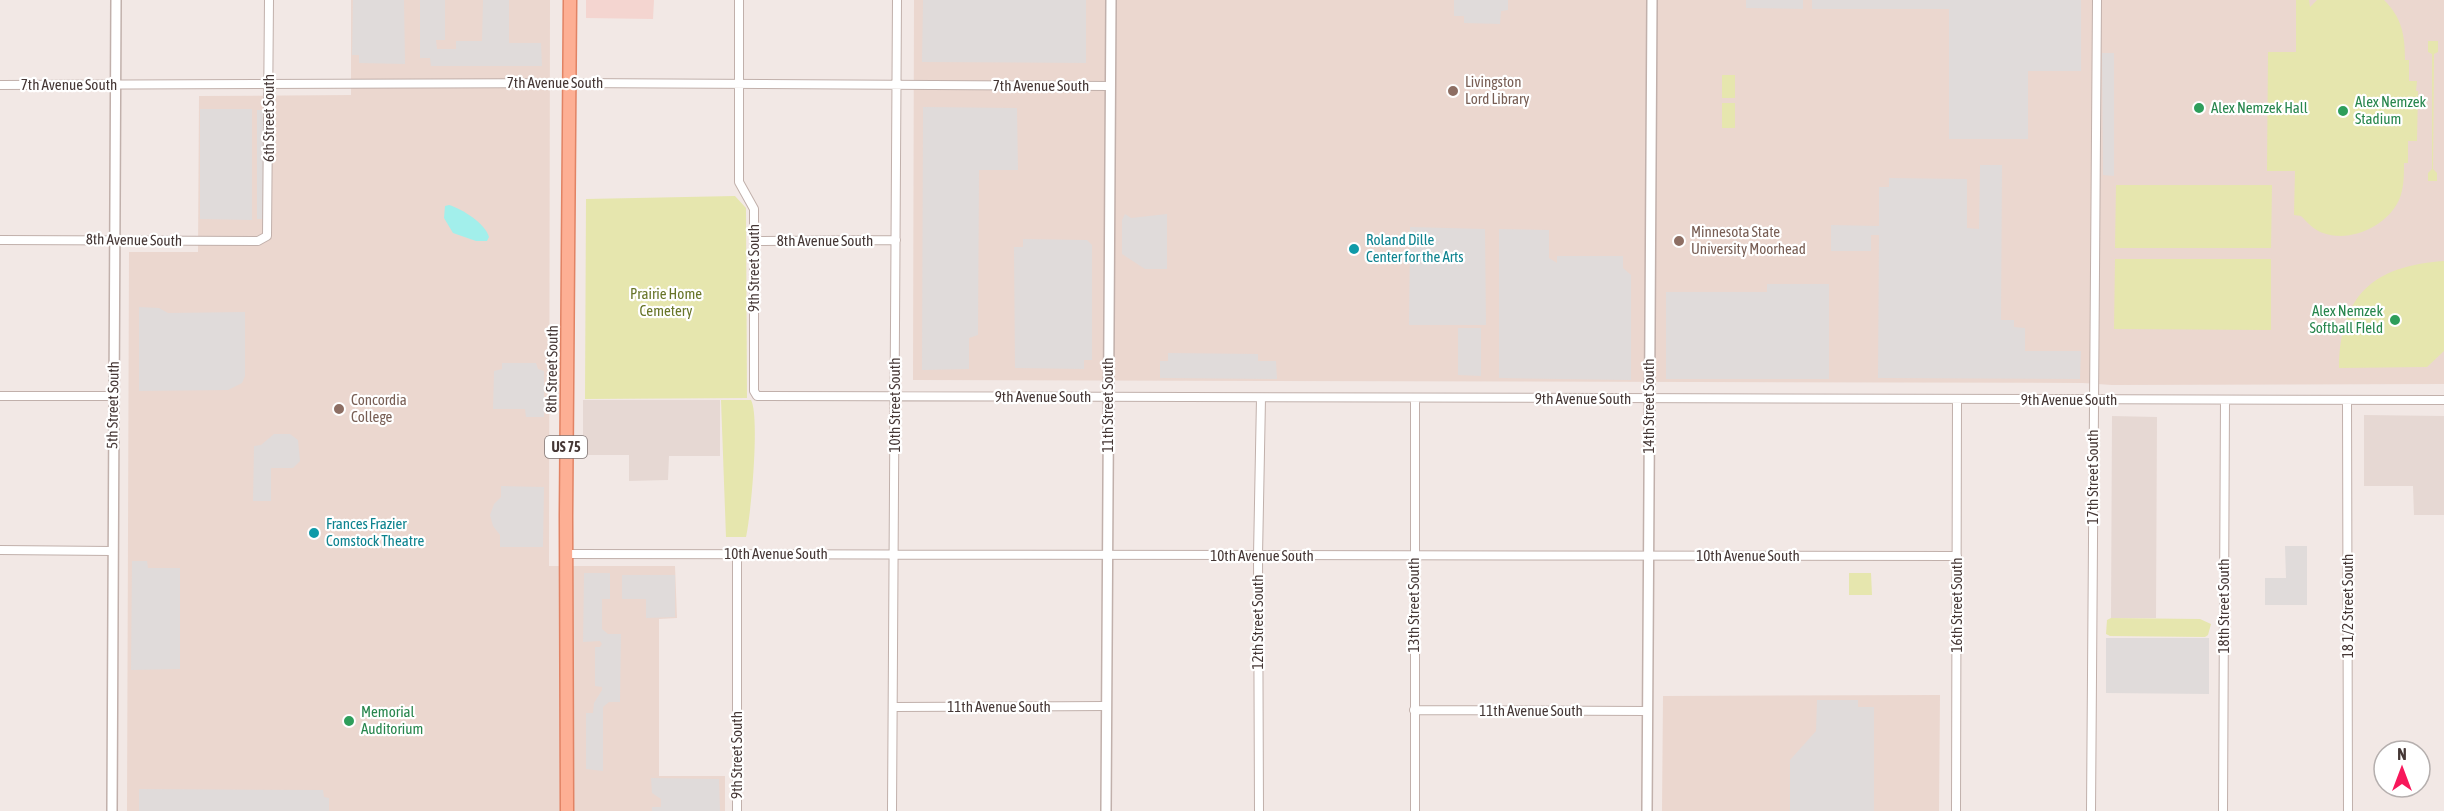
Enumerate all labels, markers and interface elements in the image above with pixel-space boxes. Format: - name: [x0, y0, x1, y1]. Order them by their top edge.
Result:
- place label: Livingston Lord Library: [1465, 73, 1530, 107]
- street label: 6th Street South: [260, 74, 277, 162]
- street label: 7th Avenue South: [507, 74, 603, 91]
- street label: 7th Avenue South: [21, 76, 117, 93]
- street label: 7th Avenue South: [993, 77, 1089, 94]
- marker: Livingston Lord Library: [1446, 84, 1460, 98]
- place label: Alex Nemzek Stadium: [2355, 93, 2426, 127]
- place label: Alex Nemzek Hall: [2211, 99, 2308, 116]
- marker: Alex Nemzek Hall: [2192, 101, 2206, 115]
- marker: Alex Nemzek Stadium: [2336, 104, 2350, 118]
- place label: Minnesota State University Moorhead: [1691, 223, 1806, 257]
- street label: 9th Street South: [745, 224, 762, 312]
- street label: 8th Avenue South: [86, 230, 182, 249]
- place label: Roland Dille Center for the Arts: [1366, 231, 1464, 265]
- street label: 8th Avenue South: [777, 232, 873, 249]
- marker: Minnesota State University Moorhead: [1672, 234, 1686, 248]
- marker: Roland Dille Center for the Arts: [1347, 242, 1361, 256]
- park label: Prairie Home Cemetery: [630, 285, 702, 319]
- place label: Alex Nemzek Softball FIeld: [2309, 302, 2383, 336]
- marker: Alex Nemzek Softball FIeld: [2388, 313, 2402, 327]
- street label: 8th Street South: [542, 325, 561, 413]
- street label: 10th Street South: [886, 358, 903, 452]
- street label: 11th Street South: [1099, 358, 1116, 452]
- street label: 14th Street South: [1640, 359, 1657, 453]
- street label: 5th Street South: [103, 361, 122, 449]
- street label: 9th Avenue South: [995, 388, 1091, 405]
- street label: 9th Avenue South: [1535, 390, 1631, 407]
- place label: Concordia College: [351, 391, 407, 425]
- street label: 9th Avenue South: [2021, 391, 2117, 408]
- marker: Concordia College: [332, 402, 346, 416]
- street label: 17th Street South: [2084, 430, 2101, 524]
- road number: US 75: [545, 436, 587, 458]
- place label: Frances Frazier Comstock Theatre: [326, 515, 424, 549]
- marker: Frances Frazier Comstock Theatre: [307, 526, 321, 540]
- street label: 10th Avenue South: [724, 545, 828, 562]
- street label: 10th Avenue South: [1210, 547, 1314, 564]
- street label: 10th Avenue South: [1696, 547, 1800, 564]
- street label: 18 1/2 Street South: [2339, 554, 2356, 658]
- street label: 13th Street South: [1405, 558, 1422, 652]
- street label: 16th Street South: [1948, 558, 1965, 652]
- street label: 18th Street South: [2215, 559, 2232, 653]
- street label: 12th Street South: [1249, 575, 1266, 669]
- street label: 11th Avenue South: [947, 698, 1051, 715]
- street label: 11th Avenue South: [1479, 702, 1583, 719]
- place label: Memorial Auditorium: [361, 703, 423, 737]
- street label: 9th Street South: [728, 711, 745, 799]
- marker: Memorial Auditorium: [342, 714, 356, 728]
- north arrow: [2372, 739, 2432, 799]
- text: N: [2397, 745, 2407, 763]

